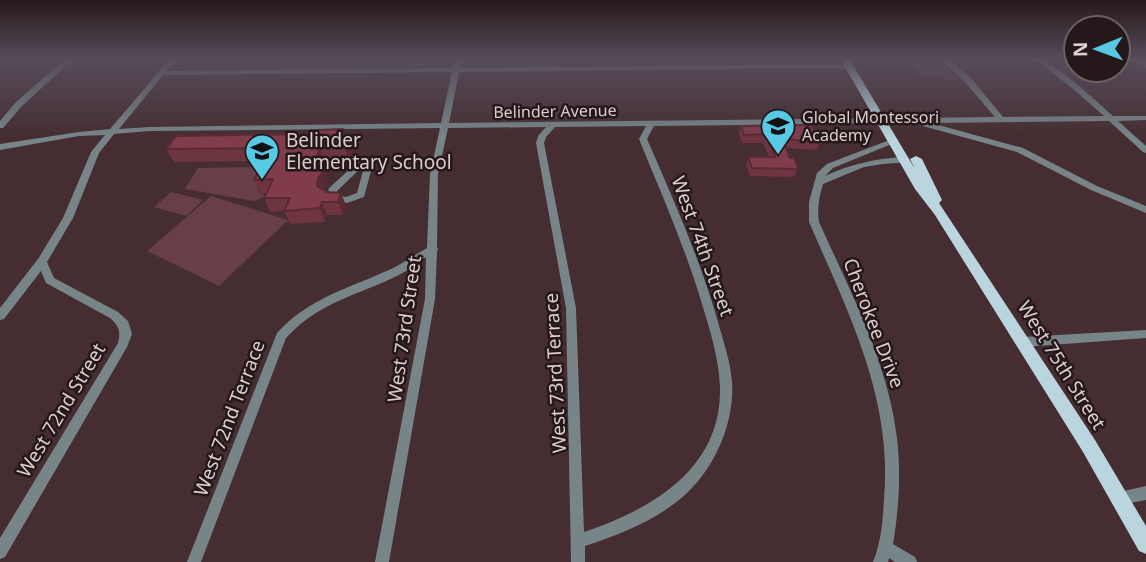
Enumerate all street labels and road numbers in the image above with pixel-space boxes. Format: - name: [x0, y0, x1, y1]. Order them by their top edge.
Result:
- street label: Belinder Avenue: [493, 99, 617, 123]
- street label: West 74th Street: [666, 172, 740, 320]
- street label: West 73rd Street: [381, 254, 427, 404]
- street label: Cherokee Drive: [837, 254, 911, 392]
- street label: West 73rd Terrace: [538, 292, 572, 454]
- street label: West 75th Street: [1012, 296, 1112, 434]
- street label: West 72nd Terrace: [187, 336, 271, 500]
- street label: West 72nd Street: [11, 338, 111, 482]

